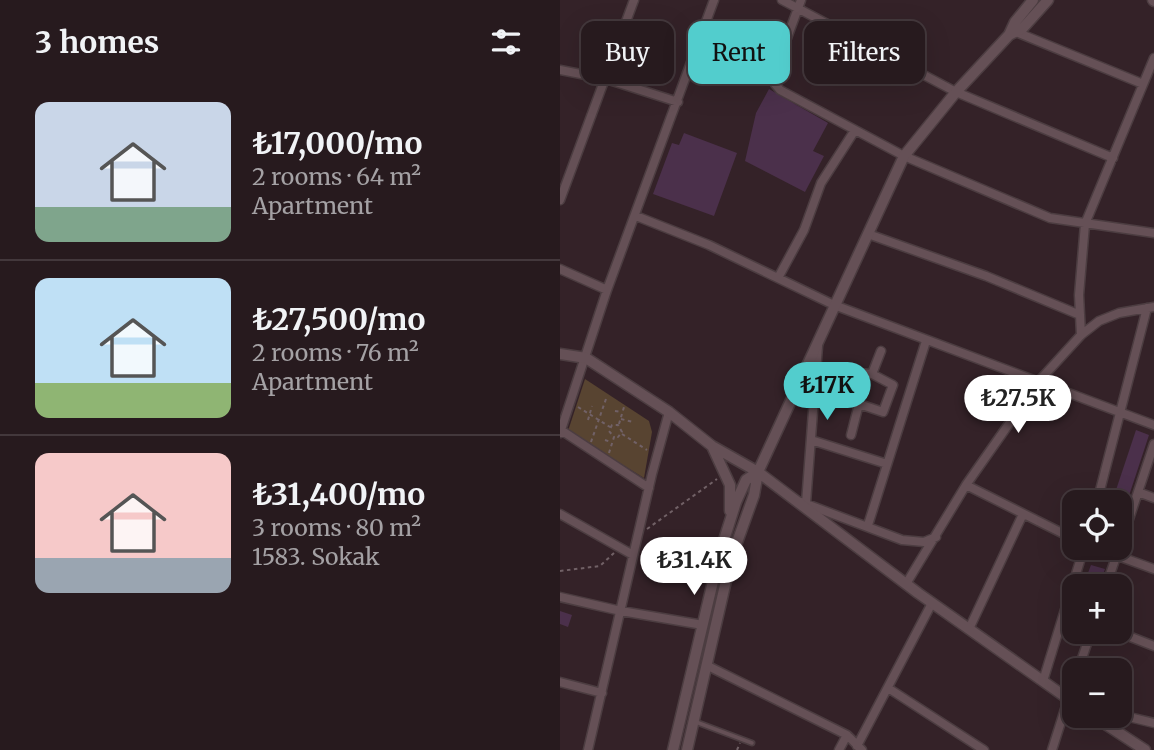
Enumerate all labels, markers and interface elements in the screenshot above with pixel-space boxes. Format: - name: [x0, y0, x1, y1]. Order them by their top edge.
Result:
- chip: Buy: [581, 21, 674, 84]
- chip: Rent: [688, 21, 790, 84]
- chip: Filters: [804, 21, 925, 84]
- text: 3 homes: [35, 23, 159, 61]
- icon: filters: [487, 23, 525, 61]
- text: ₺17,000/mo: [252, 124, 422, 162]
- icon: home: [91, 130, 175, 214]
- text: 2 rooms · 64 m²: [252, 162, 421, 191]
- text: Apartment: [252, 191, 373, 220]
- text: ₺27,500/mo: [252, 300, 425, 338]
- icon: home: [91, 306, 175, 390]
- text: 2 rooms · 76 m²: [252, 338, 419, 367]
- pin: ₺17K: [786, 362, 868, 422]
- text: Apartment: [252, 367, 373, 396]
- text: ₺17K: [800, 370, 854, 399]
- pin: ₺27.5K: [961, 376, 1075, 435]
- text: ₺27.5K: [980, 383, 1056, 412]
- text: ₺31,400/mo: [252, 475, 425, 513]
- icon: home: [91, 481, 175, 565]
- map controls: [1062, 490, 1132, 728]
- button: locate: [1062, 490, 1132, 560]
- text: 3 rooms · 80 m²: [252, 513, 421, 542]
- pin: ₺31.4K: [637, 538, 751, 597]
- text: 1583. Sokak: [252, 542, 380, 571]
- text: ₺31.4K: [656, 545, 732, 574]
- button: +: [1062, 574, 1132, 644]
- button: −: [1062, 658, 1132, 728]

